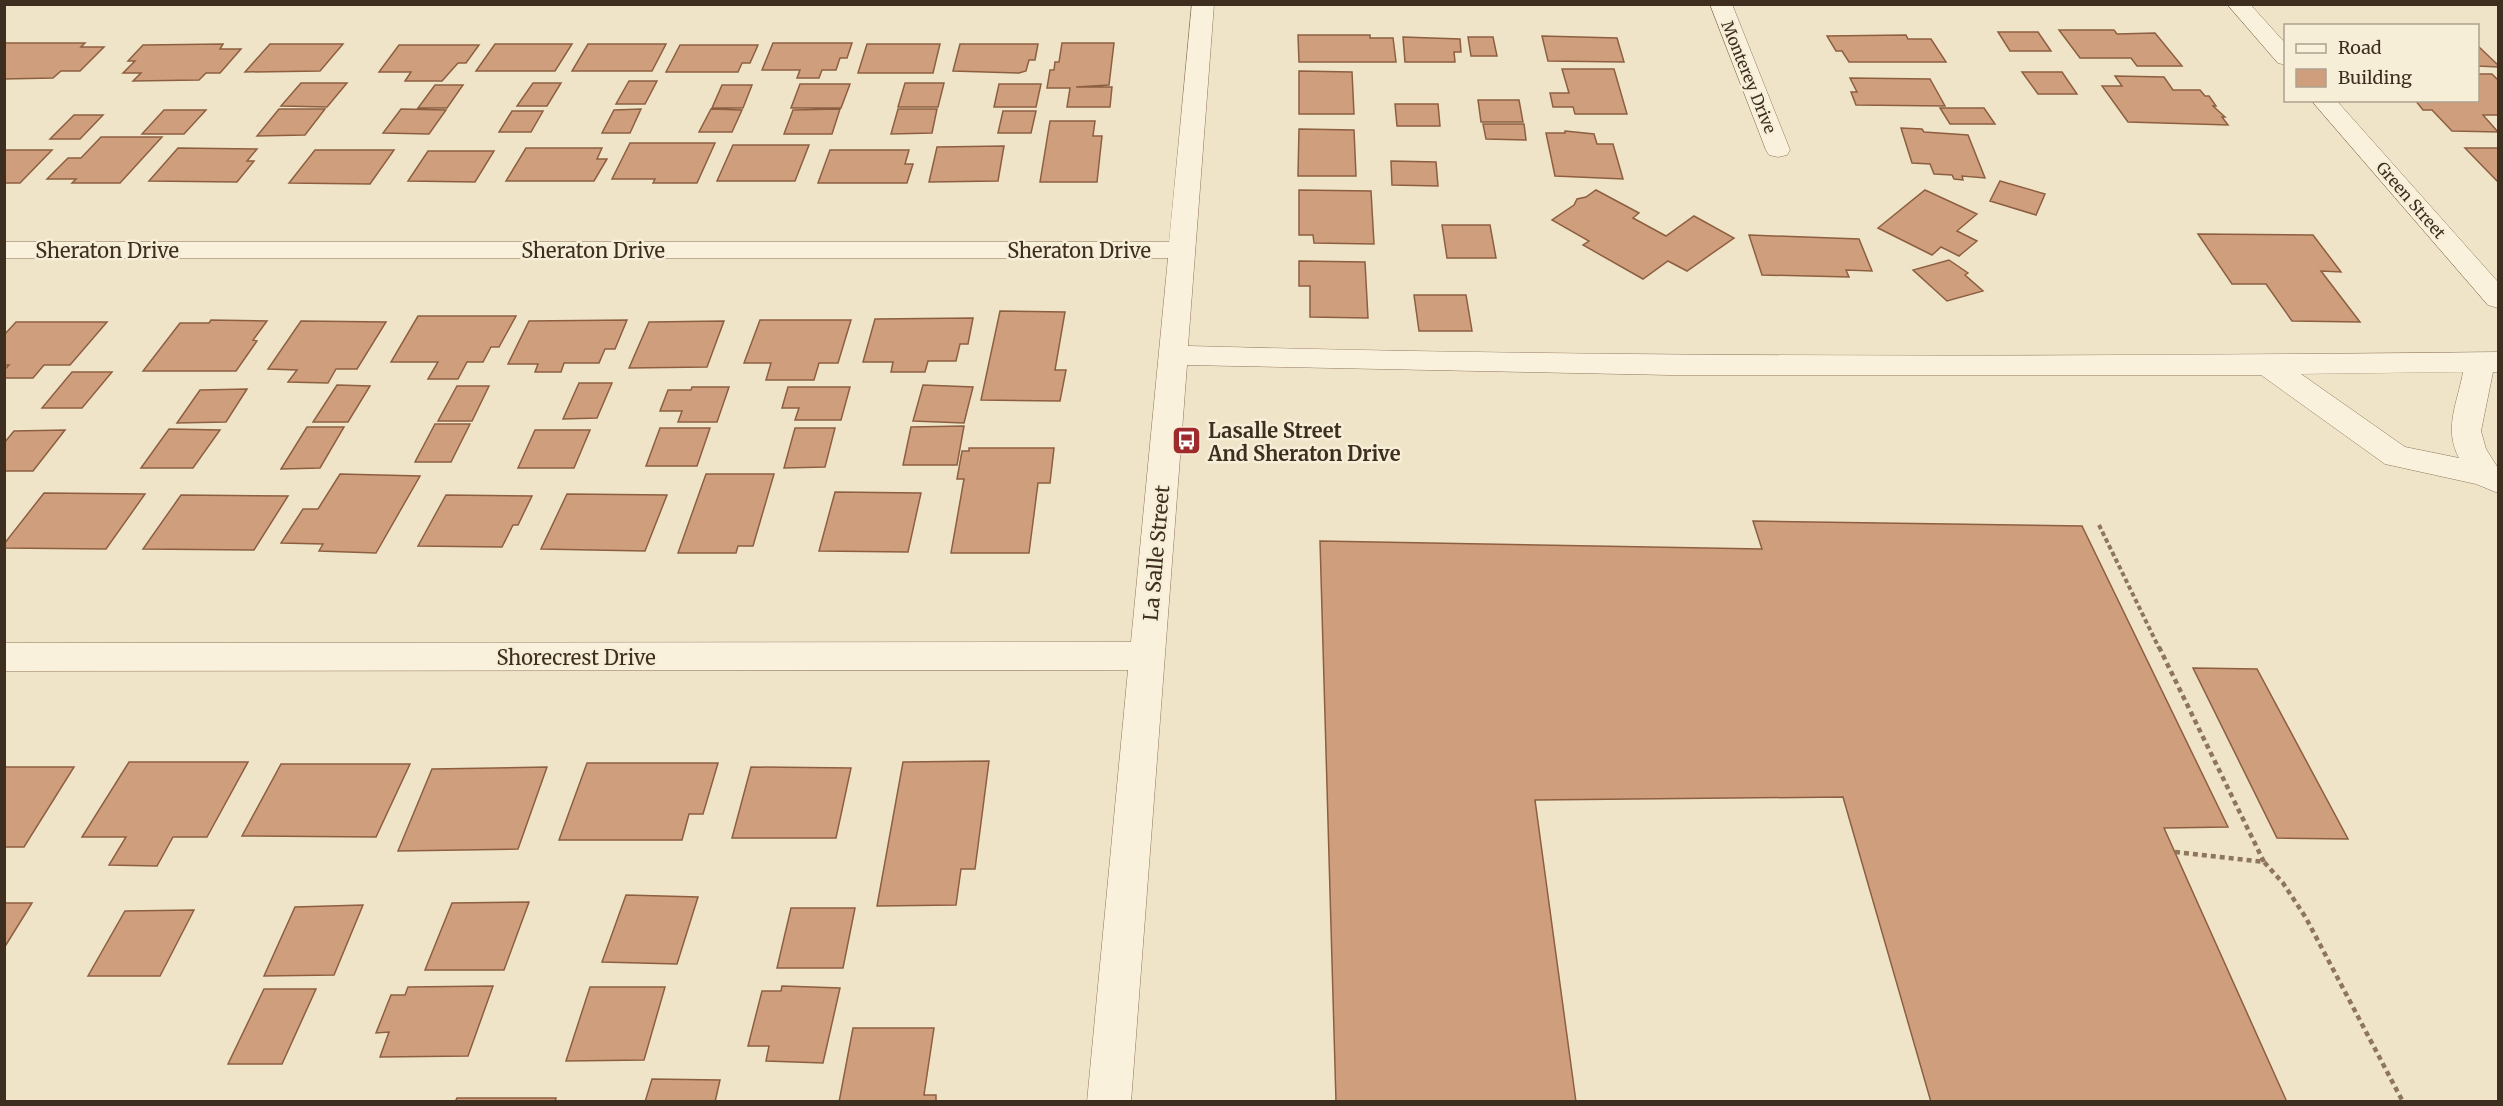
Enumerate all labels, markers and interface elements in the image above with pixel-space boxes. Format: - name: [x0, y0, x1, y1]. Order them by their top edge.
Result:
- street label: Monterey Drive: [1717, 18, 1781, 136]
- legend: [2284, 24, 2479, 102]
- text: Road: [2338, 36, 2382, 59]
- text: Building: [2338, 66, 2412, 89]
- street label: Green Street: [2372, 157, 2450, 243]
- street label: Sheraton Drive: [35, 238, 179, 263]
- street label: Sheraton Drive: [521, 238, 665, 263]
- street label: Sheraton Drive: [1007, 238, 1151, 263]
- place label: Lasalle Street And Sheraton Drive: [1207, 418, 1401, 466]
- bus stop icon: Lasalle Street And Sheraton Drive: [1171, 425, 1203, 457]
- street label: La Salle Street: [1138, 484, 1174, 622]
- street label: Shorecrest Drive: [496, 645, 656, 670]

